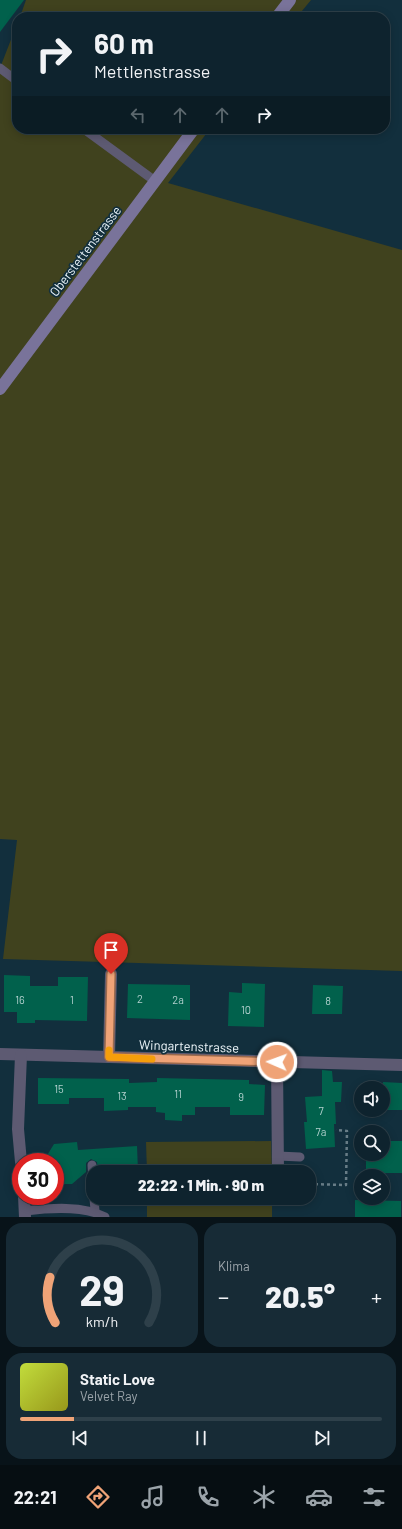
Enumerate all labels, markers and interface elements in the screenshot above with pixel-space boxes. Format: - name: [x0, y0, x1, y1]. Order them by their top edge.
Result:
- text: 60 m: [94, 26, 154, 60]
- icon: right: [28, 28, 80, 80]
- text: Mettlenstrasse: [94, 60, 210, 82]
- icon: left: [127, 104, 149, 126]
- icon: ahead: [169, 104, 191, 126]
- icon: ahead: [211, 104, 233, 126]
- icon: right: [253, 104, 275, 126]
- street label: Oberstettenstrasse: [46, 203, 124, 299]
- pin: [94, 933, 128, 974]
- icon: arrive: [100, 939, 122, 961]
- house number: 2: [137, 992, 143, 1005]
- house number: 16: [15, 993, 25, 1006]
- house number: 1: [70, 993, 74, 1006]
- house number: 2a: [172, 993, 184, 1006]
- house number: 8: [325, 994, 331, 1007]
- house number: 10: [241, 1003, 251, 1016]
- street label: Wingartenstrasse: [139, 1036, 239, 1056]
- position arrow: [256, 1041, 298, 1083]
- map controls: [354, 1081, 390, 1205]
- button: sound: [354, 1081, 390, 1117]
- house number: 15: [54, 1082, 64, 1095]
- house number: 11: [174, 1087, 182, 1100]
- house number: 13: [117, 1089, 127, 1102]
- house number: 9: [238, 1090, 244, 1103]
- house number: 7: [318, 1104, 324, 1117]
- house number: 7a: [316, 1125, 326, 1138]
- button: search: [354, 1125, 390, 1161]
- speed limit sign: 30: [12, 1153, 64, 1205]
- button: layers: [354, 1169, 390, 1205]
- text: 22:22 · 1 Min. · 90 m: [138, 1176, 264, 1194]
- text: Klima: [218, 1258, 250, 1274]
- text: 29: [79, 1264, 125, 1314]
- text: 20.5°: [265, 1278, 335, 1314]
- text: −: [218, 1283, 229, 1309]
- text: +: [371, 1283, 382, 1309]
- text: km/h: [86, 1313, 118, 1330]
- text: Static Love: [80, 1370, 155, 1388]
- text: Velvet Ray: [80, 1388, 138, 1404]
- icon: previous: [69, 1427, 91, 1449]
- icon: pause: [190, 1427, 212, 1449]
- icon: next: [311, 1427, 333, 1449]
- icon: directions: [84, 1483, 112, 1511]
- icon: music: [139, 1483, 167, 1511]
- icon: phone: [194, 1483, 222, 1511]
- icon: climate: [250, 1483, 278, 1511]
- icon: car: [305, 1483, 333, 1511]
- icon: filters: [360, 1483, 388, 1511]
- text: 22:21: [14, 1486, 57, 1508]

